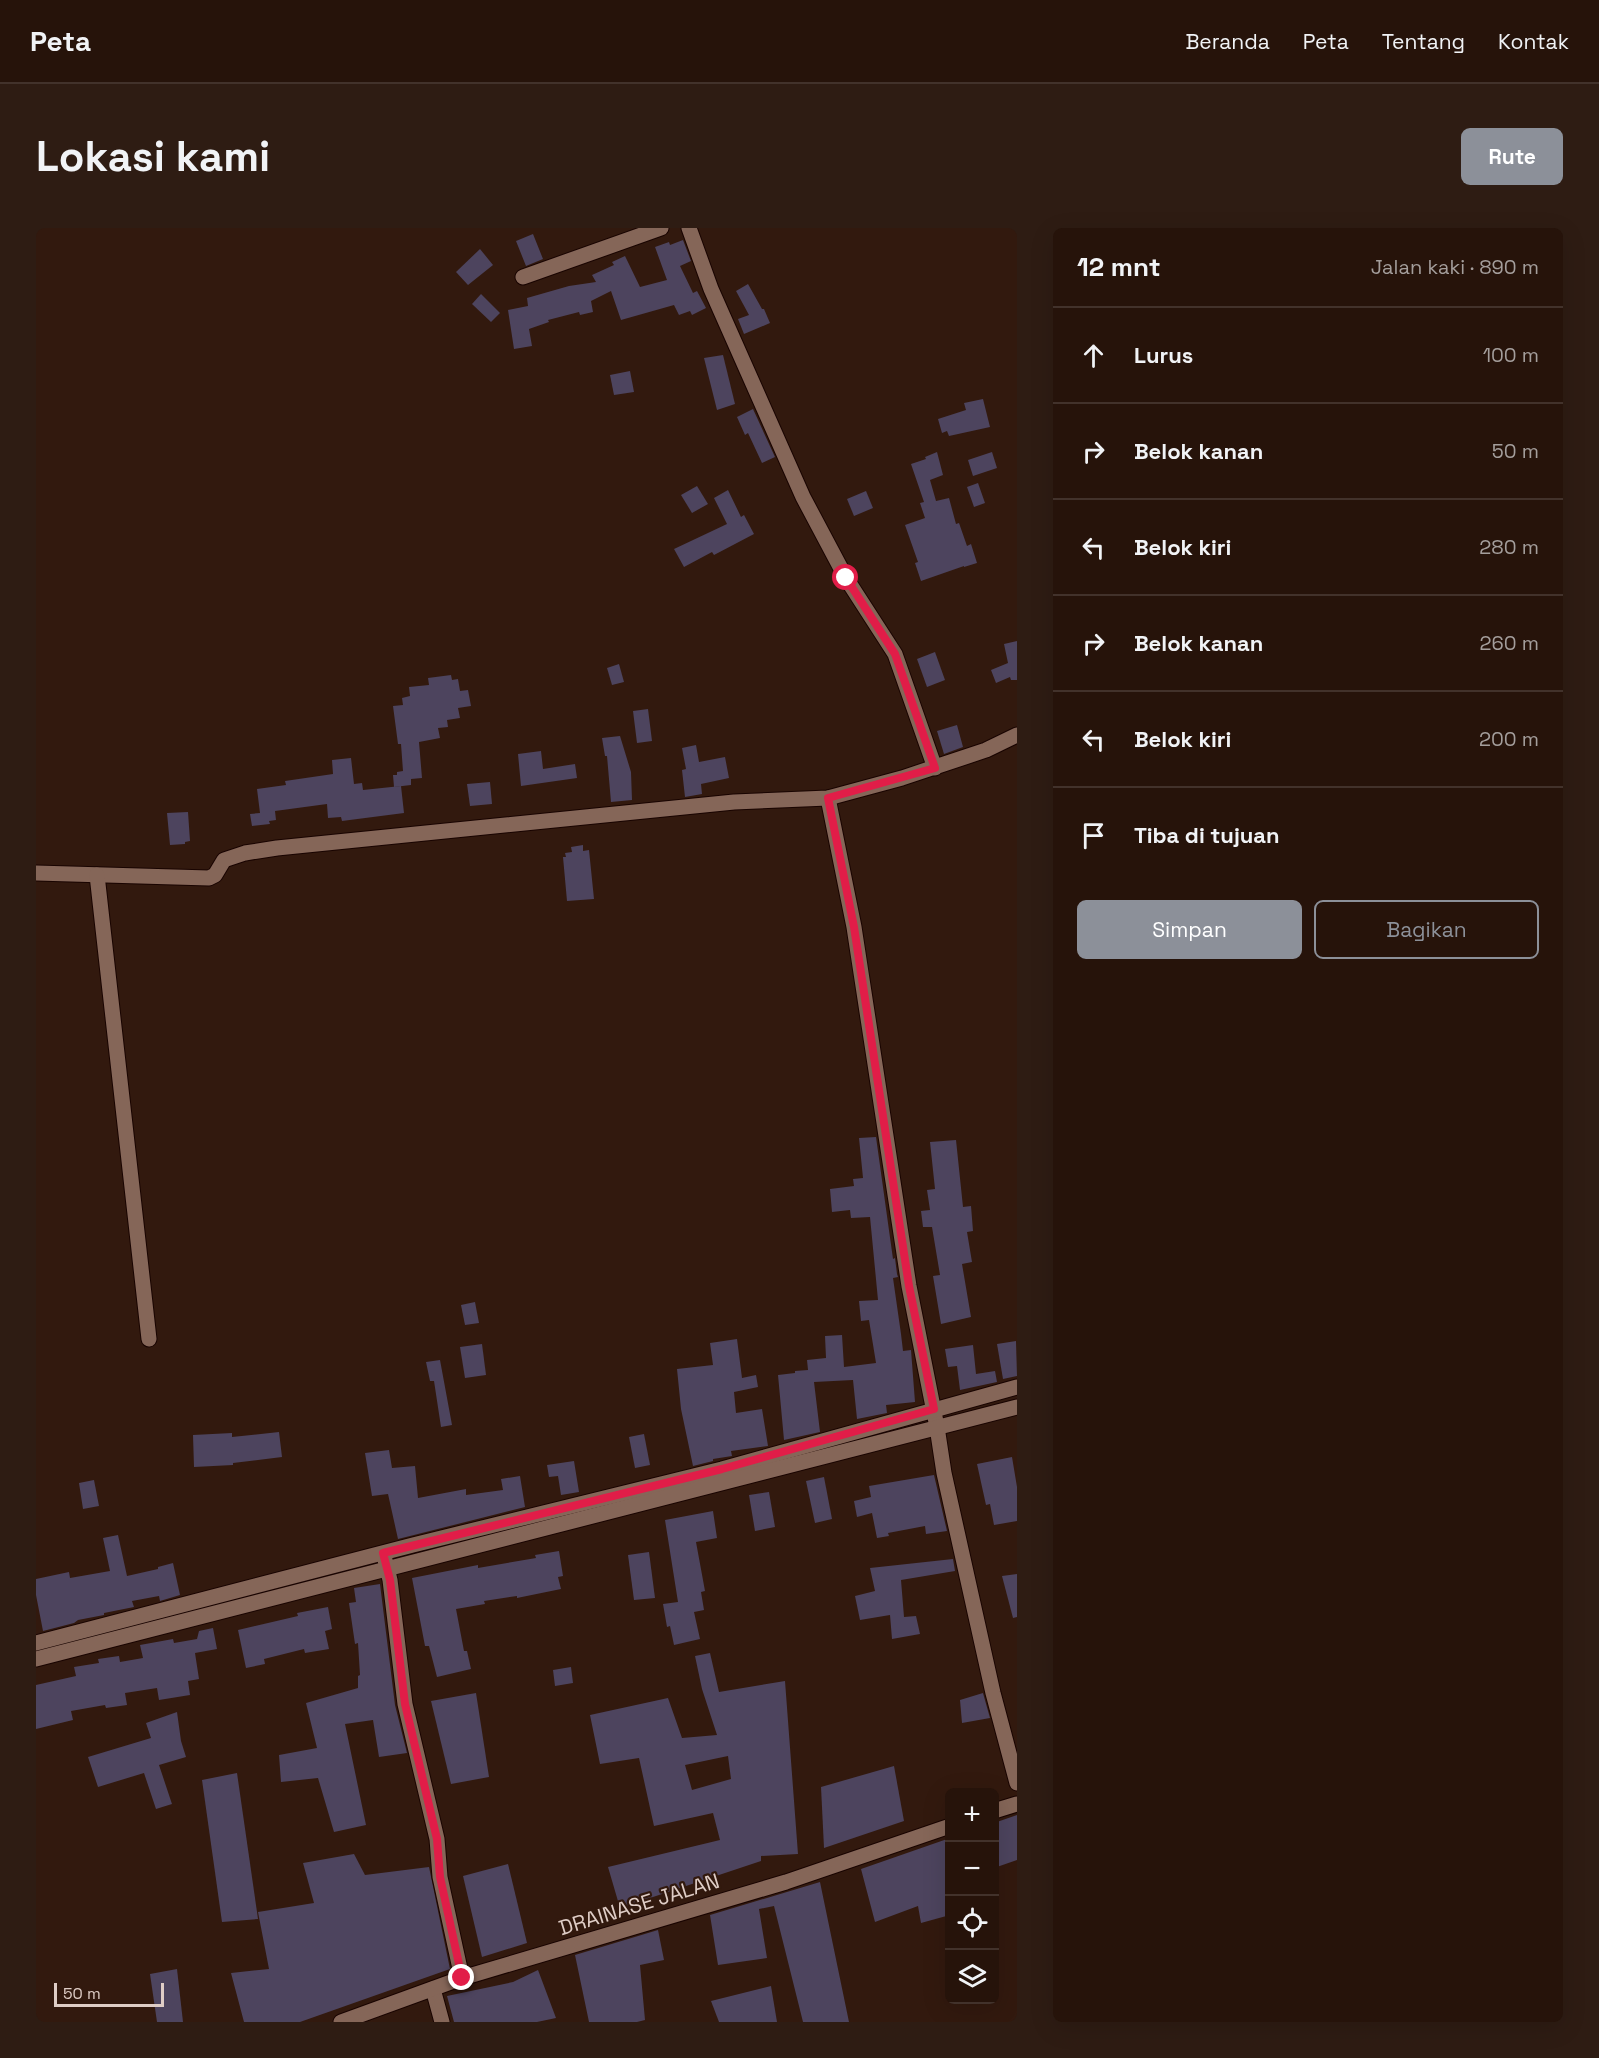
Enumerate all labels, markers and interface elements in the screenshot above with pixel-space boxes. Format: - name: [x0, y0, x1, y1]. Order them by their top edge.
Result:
- text: Peta: [30, 23, 91, 59]
- text: Beranda: [1185, 28, 1270, 55]
- text: Peta: [1303, 28, 1349, 55]
- text: Tentang: [1382, 28, 1465, 55]
- text: Kontak: [1498, 28, 1569, 55]
- button: Rute: [1461, 128, 1563, 185]
- text: Lokasi kami: [36, 130, 270, 183]
- text: 12 mnt: [1077, 250, 1161, 284]
- text: Jalan kaki · 890 m: [1371, 254, 1539, 280]
- icon: ahead: [1077, 339, 1110, 372]
- text: Lurus: [1134, 341, 1193, 369]
- text: 100 m: [1483, 342, 1539, 368]
- icon: right: [1077, 435, 1110, 468]
- text: Belok kanan: [1134, 437, 1263, 465]
- text: 50 m: [1492, 438, 1539, 464]
- icon: left: [1077, 531, 1110, 564]
- text: Belok kiri: [1134, 533, 1231, 561]
- text: 280 m: [1479, 534, 1539, 560]
- route start: [832, 564, 858, 590]
- icon: right: [1077, 627, 1110, 660]
- text: Belok kanan: [1134, 629, 1263, 657]
- text: 260 m: [1480, 630, 1539, 656]
- icon: left: [1077, 723, 1110, 756]
- text: Belok kiri: [1134, 725, 1231, 753]
- text: 200 m: [1479, 726, 1539, 752]
- icon: arrive: [1077, 819, 1110, 852]
- text: Tiba di tujuan: [1134, 821, 1280, 849]
- button: Simpan: [1077, 900, 1302, 959]
- button: Bagikan: [1314, 900, 1539, 959]
- map controls: [945, 1788, 999, 2004]
- button: +: [945, 1788, 999, 1842]
- button: −: [945, 1842, 999, 1896]
- street label: DRAINASE JALAN: [555, 1867, 723, 1941]
- button: locate: [945, 1896, 999, 1950]
- button: layers: [945, 1950, 999, 2004]
- route end: [448, 1964, 474, 1990]
- scale bar: [54, 1980, 164, 2008]
- text: 50 m: [63, 1983, 101, 2004]

